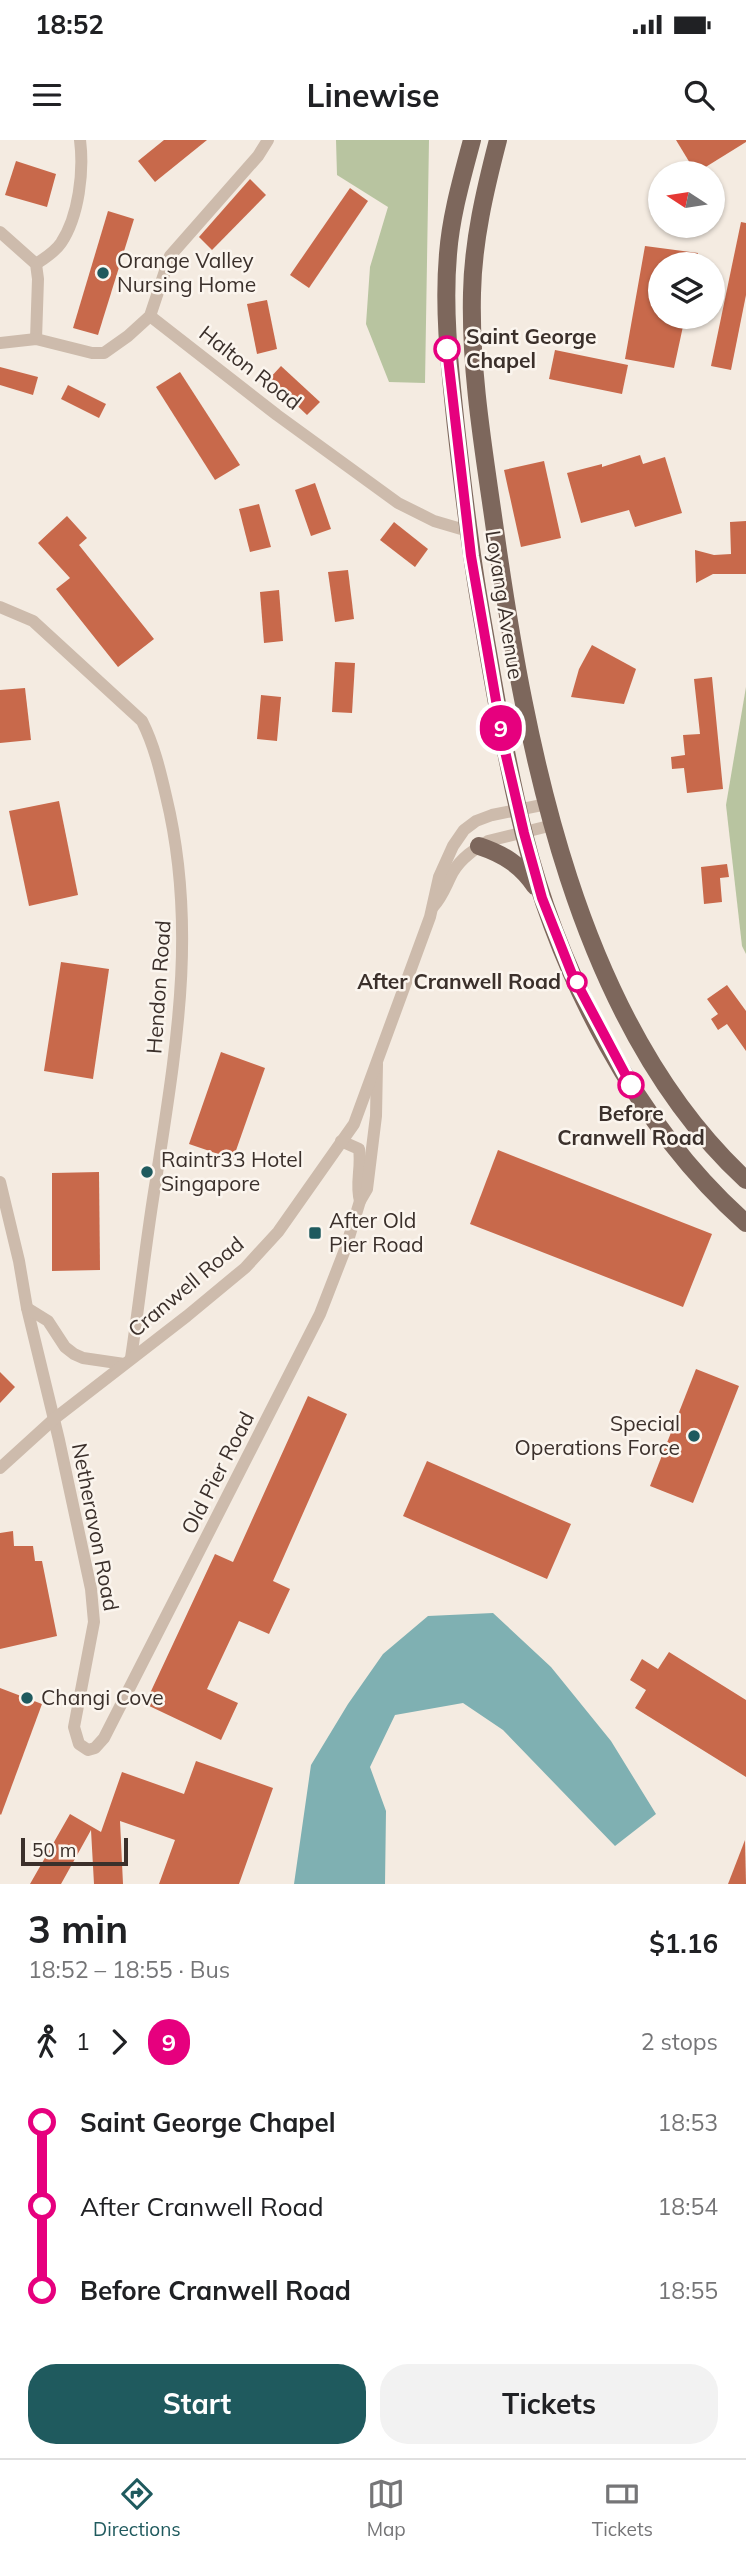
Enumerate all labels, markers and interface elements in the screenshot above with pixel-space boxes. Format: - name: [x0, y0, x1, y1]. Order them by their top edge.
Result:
- text: 18:52: [35, 8, 104, 41]
- text: Linewise: [306, 75, 440, 115]
- icon: menu: [28, 76, 66, 114]
- icon: search: [680, 76, 718, 114]
- north arrow: [648, 161, 724, 238]
- map controls: [648, 161, 725, 329]
- place label: Orange Valley Nursing Home: [117, 247, 256, 297]
- button: layers: [648, 252, 725, 329]
- marker: Orange Valley Nursing Home: [95, 265, 111, 281]
- street label: Halton Road: [194, 319, 307, 415]
- place label: Saint George Chapel: [466, 323, 597, 373]
- marker: Saint George Chapel: [434, 336, 460, 362]
- street label: Loyang Avenue: [480, 529, 530, 681]
- line badge: 9: [478, 705, 524, 751]
- text: 9: [494, 713, 508, 743]
- street label: Hendon Road: [140, 919, 176, 1055]
- place label: After Cranwell Road: [357, 968, 561, 994]
- marker: After Cranwell Road: [567, 972, 587, 992]
- marker: Before Cranwell Road: [618, 1072, 644, 1098]
- place label: Before Cranwell Road: [557, 1100, 705, 1150]
- place label: Raintr33 Hotel Singapore: [161, 1146, 303, 1196]
- marker: Raintr33 Hotel Singapore: [139, 1164, 155, 1180]
- place label: After Old Pier Road: [329, 1207, 424, 1257]
- marker: After Old Pier Road: [307, 1225, 323, 1241]
- street label: Cranwell Road: [122, 1230, 249, 1342]
- street label: Old Pier Road: [175, 1407, 259, 1538]
- place label: Special Operations Force: [515, 1410, 680, 1460]
- marker: Special Operations Force: [686, 1428, 702, 1444]
- street label: Netheravon Road: [67, 1441, 125, 1613]
- place label: Changi Cove: [41, 1684, 164, 1710]
- marker: Changi Cove: [19, 1690, 35, 1706]
- scale bar: [21, 1835, 128, 1867]
- text: 50 m: [32, 1838, 76, 1862]
- text: 3 min: [28, 1905, 128, 1953]
- text: $1.16: [649, 1927, 718, 1960]
- text: 18:52 – 18:55 · Bus: [28, 1955, 230, 1984]
- icon: walk: [28, 2023, 66, 2061]
- icon: forward: [100, 2023, 138, 2061]
- text: 1: [76, 2027, 90, 2056]
- text: 9: [162, 2027, 176, 2057]
- text: 2 stops: [641, 2027, 718, 2056]
- text: Saint George Chapel: [80, 2106, 336, 2139]
- text: 18:53: [658, 2108, 718, 2137]
- text: After Cranwell Road: [80, 2190, 324, 2223]
- text: 18:54: [658, 2192, 718, 2221]
- text: Before Cranwell Road: [80, 2274, 351, 2307]
- text: 18:55: [658, 2276, 718, 2305]
- button: Start: [28, 2364, 366, 2444]
- button: Tickets: [380, 2364, 718, 2444]
- tab: Directions: [93, 2475, 181, 2541]
- tab: Map: [367, 2475, 406, 2541]
- tab: Tickets: [592, 2475, 653, 2541]

